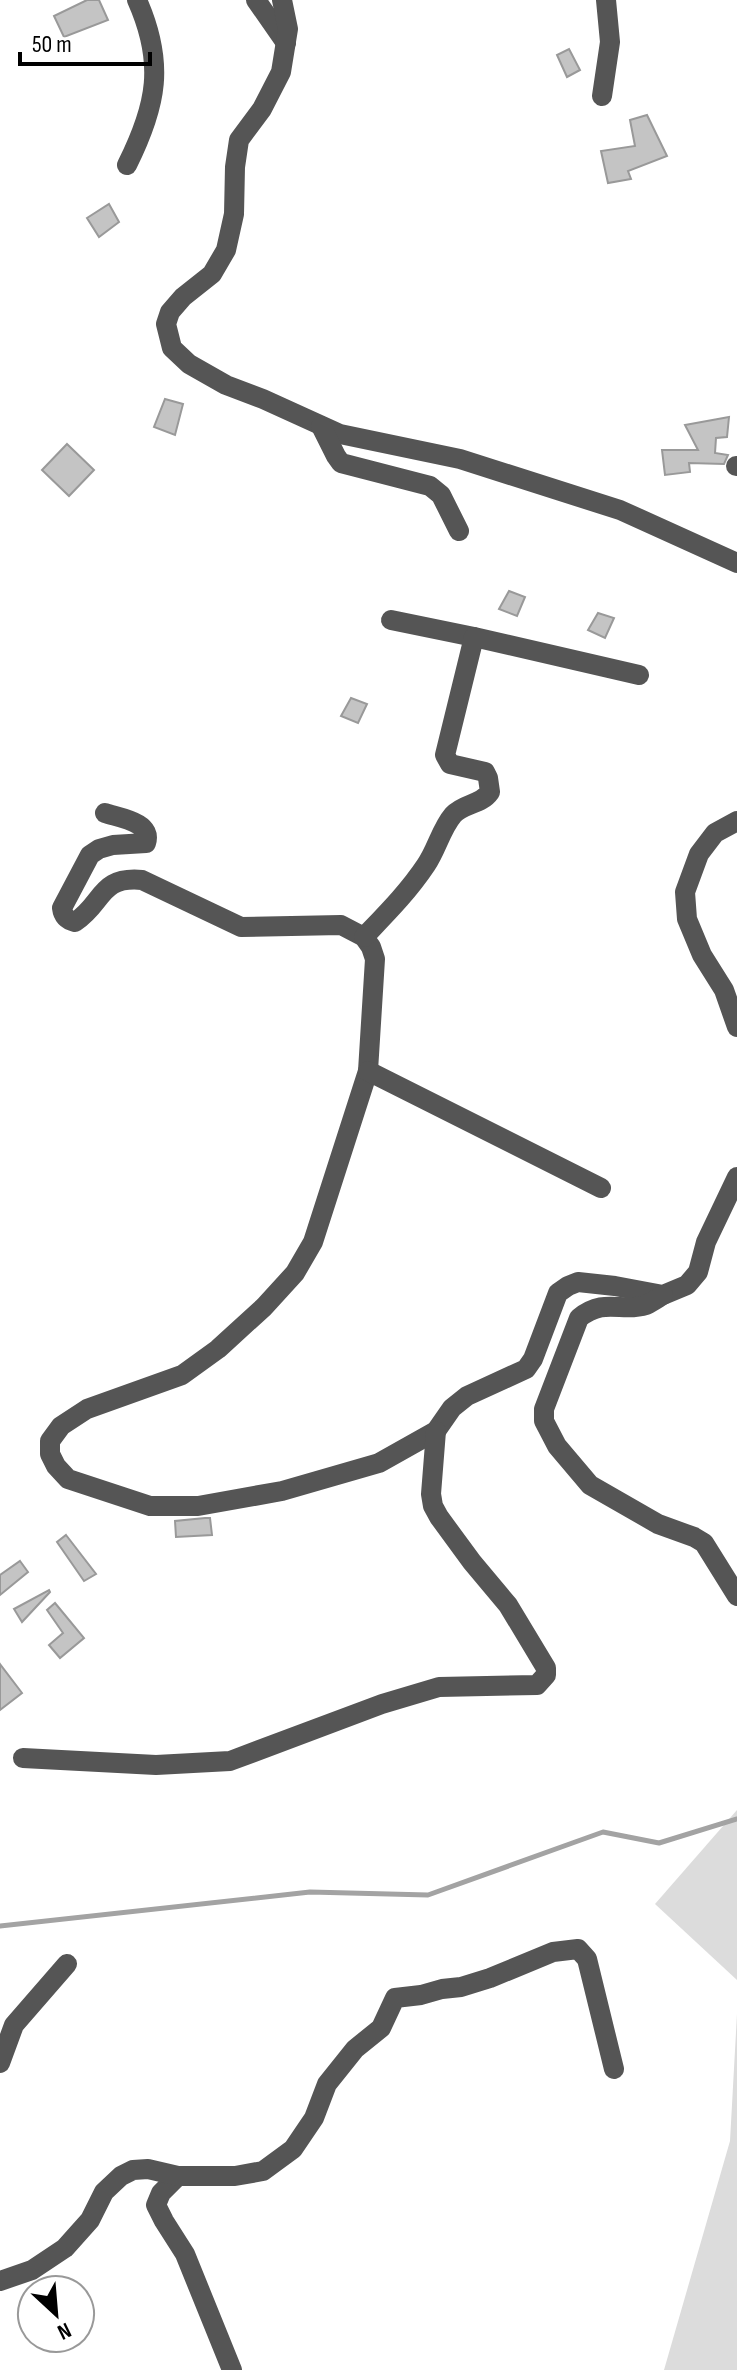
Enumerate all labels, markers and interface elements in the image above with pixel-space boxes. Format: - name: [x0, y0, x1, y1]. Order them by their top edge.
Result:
- scale bar: [20, 16, 150, 66]
- text: 50 m: [32, 30, 72, 59]
- north arrow: [16, 2274, 96, 2354]
- text: N: [53, 2316, 75, 2345]

